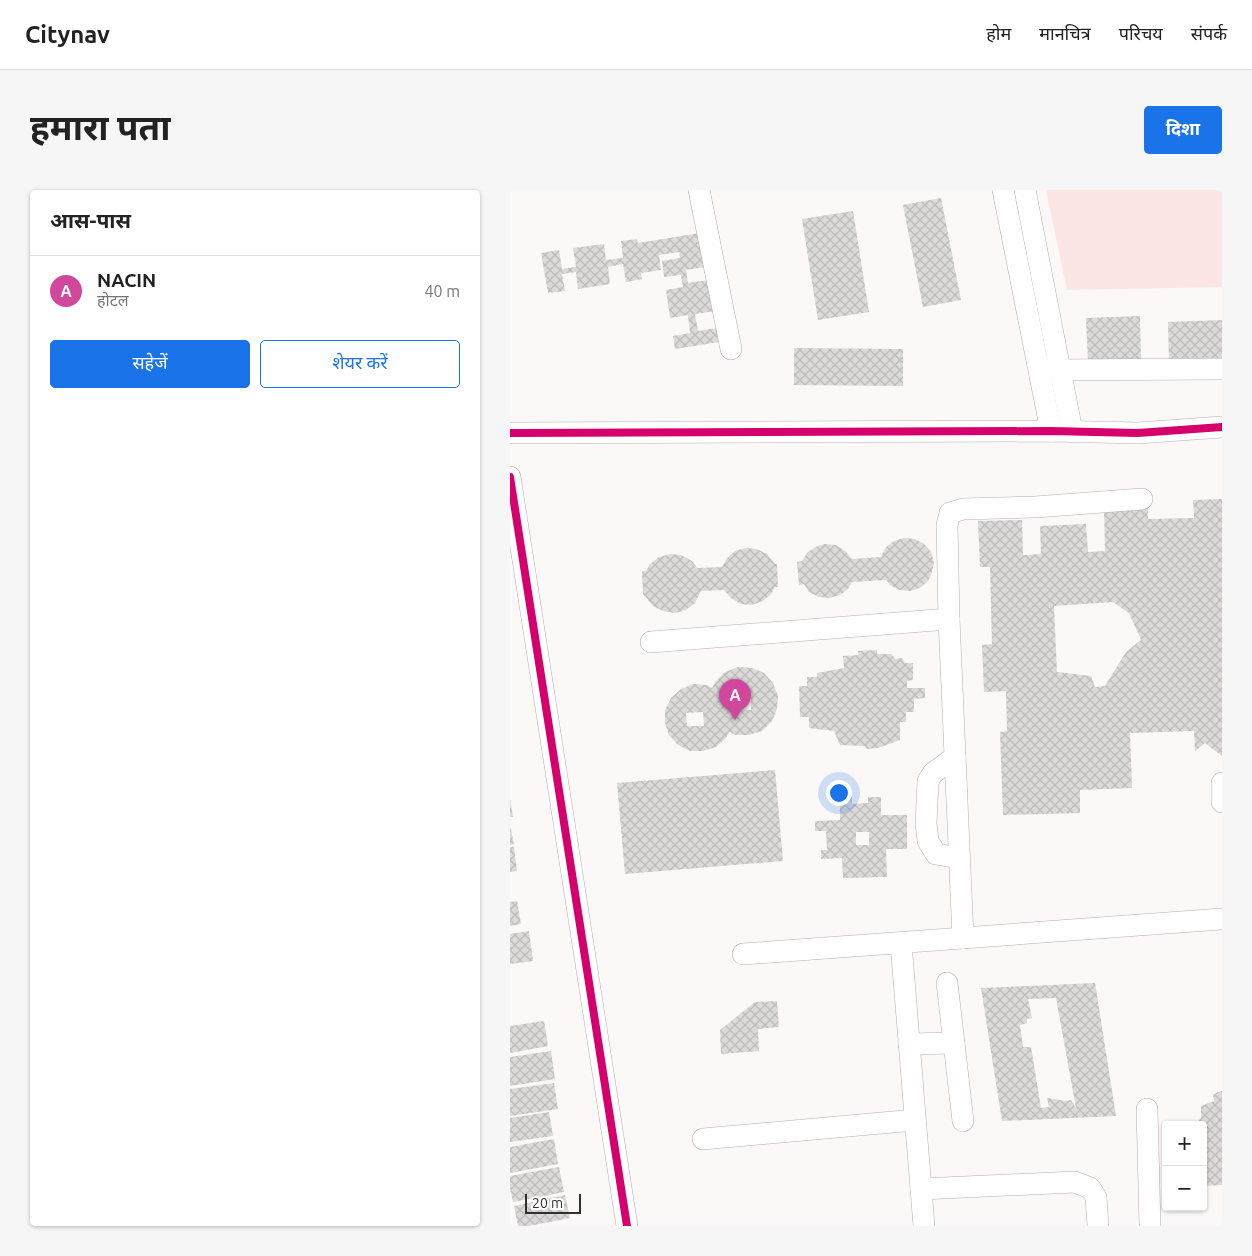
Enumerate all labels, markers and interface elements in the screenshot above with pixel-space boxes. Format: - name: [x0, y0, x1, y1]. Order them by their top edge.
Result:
- text: Citynav: [25, 21, 110, 48]
- text: होम: [986, 23, 1011, 43]
- text: मानचित्र: [1039, 23, 1091, 43]
- text: परिचय: [1119, 23, 1163, 43]
- text: संपर्क: [1191, 23, 1227, 43]
- button: दिशा: [1144, 106, 1222, 154]
- text: हमारा पता: [30, 107, 170, 147]
- text: आस-पास: [50, 208, 131, 232]
- text: NACIN: [97, 269, 156, 291]
- text: A: [60, 282, 72, 300]
- text: 40 m: [424, 282, 460, 300]
- text: होटल: [97, 291, 129, 309]
- button: सहेजें: [50, 340, 250, 388]
- button: शेयर करें: [260, 340, 460, 388]
- pin: A: [719, 679, 751, 720]
- your location: [826, 780, 852, 806]
- map controls: [1162, 1121, 1207, 1211]
- button: +: [1162, 1121, 1207, 1166]
- button: −: [1162, 1166, 1207, 1211]
- scale bar: [525, 1191, 581, 1214]
- text: 20 m: [532, 1195, 563, 1211]

